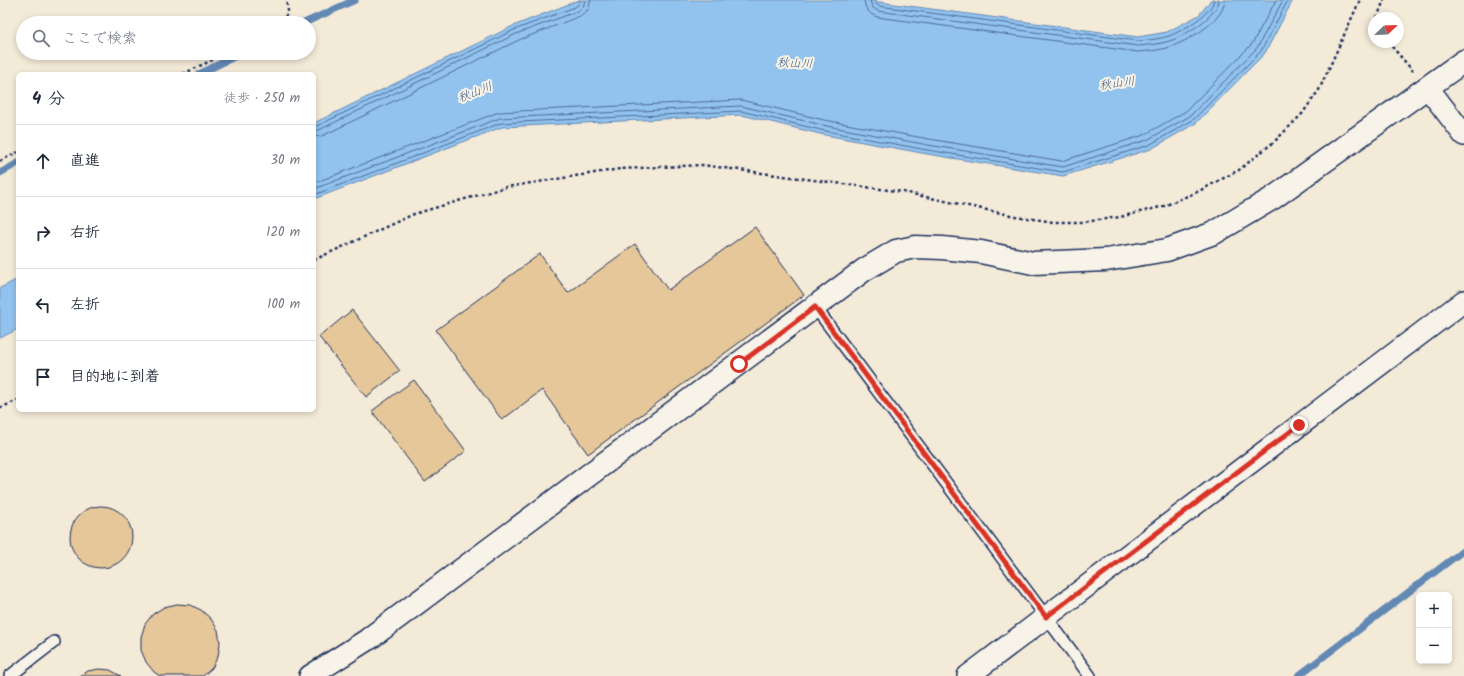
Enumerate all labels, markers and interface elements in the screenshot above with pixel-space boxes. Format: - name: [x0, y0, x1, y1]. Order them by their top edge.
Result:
- north arrow: [1368, 12, 1404, 48]
- search box: [16, 16, 316, 60]
- icon: search: [30, 27, 52, 49]
- text: ここで検索: [62, 27, 137, 51]
- water label: 秋山川: [777, 53, 813, 74]
- water label: 秋山川: [1098, 72, 1136, 95]
- water label: 秋山川: [455, 77, 495, 108]
- text: 4 分: [32, 86, 65, 113]
- text: 徒歩 · 250 m: [224, 88, 300, 109]
- text: 直進: [70, 149, 100, 173]
- icon: ahead: [32, 150, 54, 172]
- text: 30 m: [271, 150, 300, 171]
- text: 右折: [70, 221, 100, 245]
- icon: right: [32, 222, 54, 244]
- text: 120 m: [266, 222, 300, 243]
- text: 左折: [70, 293, 100, 317]
- icon: left: [32, 294, 54, 316]
- text: 100 m: [267, 294, 300, 315]
- route start: [730, 355, 748, 373]
- text: 目的地に到着: [70, 365, 160, 389]
- icon: arrive: [32, 366, 54, 388]
- route end: [1290, 416, 1308, 434]
- map controls: [1416, 592, 1452, 664]
- button: +: [1416, 592, 1452, 628]
- button: −: [1416, 628, 1452, 664]

